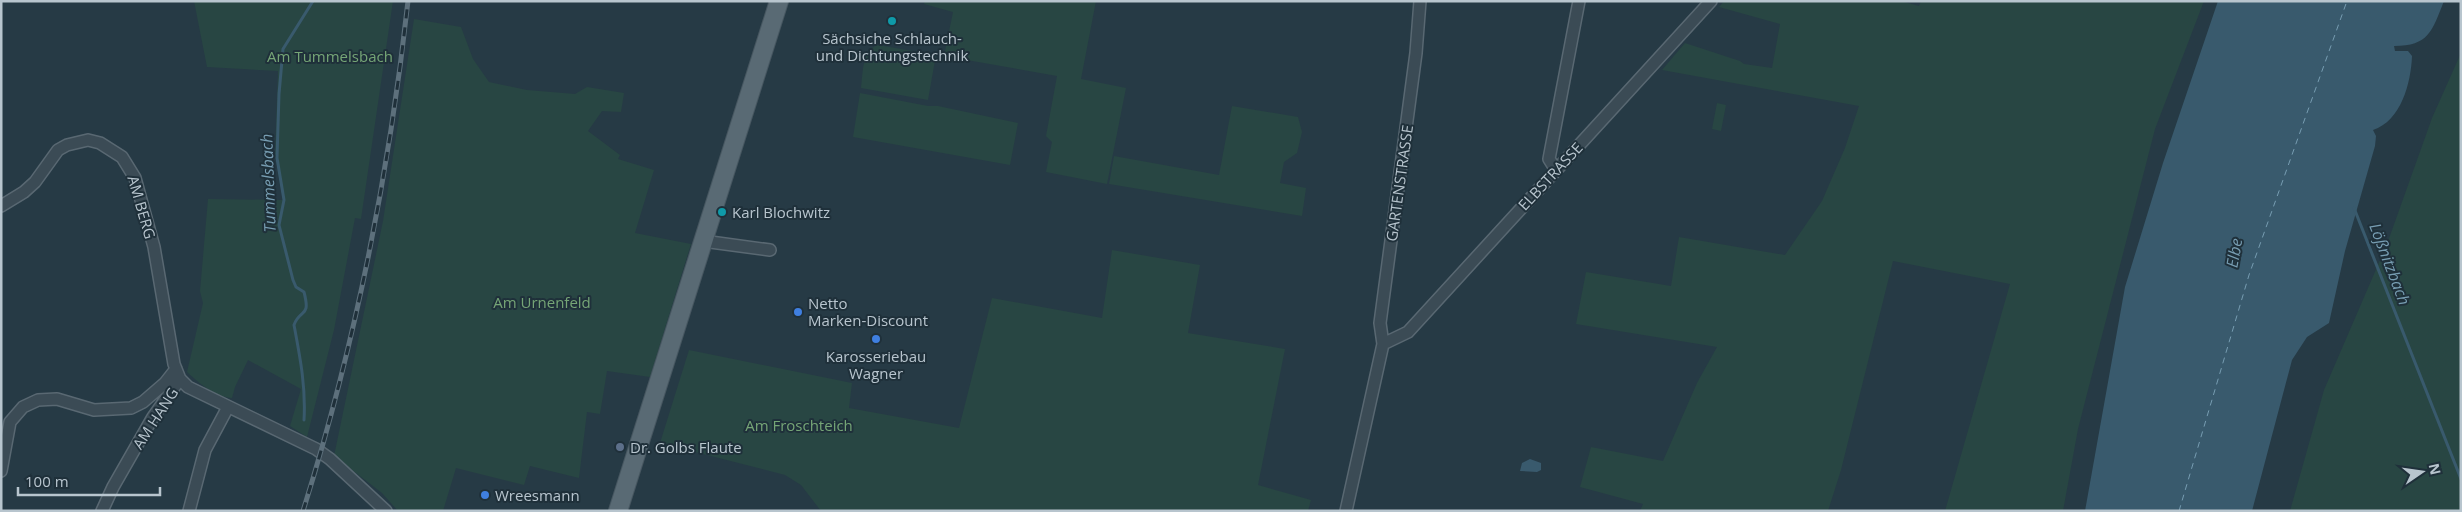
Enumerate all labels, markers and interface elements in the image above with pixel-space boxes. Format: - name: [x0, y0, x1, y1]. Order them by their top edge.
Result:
- marker: Sächsiche Schlauch- und Dichtungstechnik: [886, 15, 898, 27]
- place label: Sächsiche Schlauch- und Dichtungstechnik: [816, 28, 968, 65]
- park label: Am Tummelsbach: [267, 46, 393, 66]
- street label: GARTENSTRASSE: [1381, 123, 1417, 243]
- water label: Tummelsbach: [255, 133, 281, 233]
- street label: ELBSTRASSE: [1513, 138, 1587, 214]
- street label: AM BERG: [123, 173, 161, 241]
- place label: Karl Blochwitz: [732, 202, 830, 222]
- marker: Karl Blochwitz: [716, 206, 728, 218]
- water label: Lößnitzbach: [2364, 220, 2416, 308]
- water label: Elbe: [2221, 237, 2247, 269]
- park label: Am Urnenfeld: [493, 292, 591, 312]
- place label: Netto Marken-Discount: [808, 293, 928, 330]
- marker: Netto Marken-Discount: [792, 306, 804, 318]
- marker: Karosseriebau Wagner: [870, 333, 882, 345]
- place label: Karosseriebau Wagner: [826, 346, 926, 383]
- street label: AM HANG: [128, 383, 182, 453]
- park label: Am Froschteich: [745, 415, 853, 435]
- place label: Dr. Golbs Flaute: [630, 437, 742, 457]
- marker: Dr. Golbs Flaute: [614, 441, 626, 453]
- north arrow: [2397, 447, 2447, 497]
- text: N: [2425, 461, 2446, 477]
- scale bar: [18, 464, 160, 496]
- text: 100 m: [25, 471, 69, 491]
- place label: Wreesmann: [495, 485, 580, 505]
- marker: Wreesmann: [479, 489, 491, 501]

